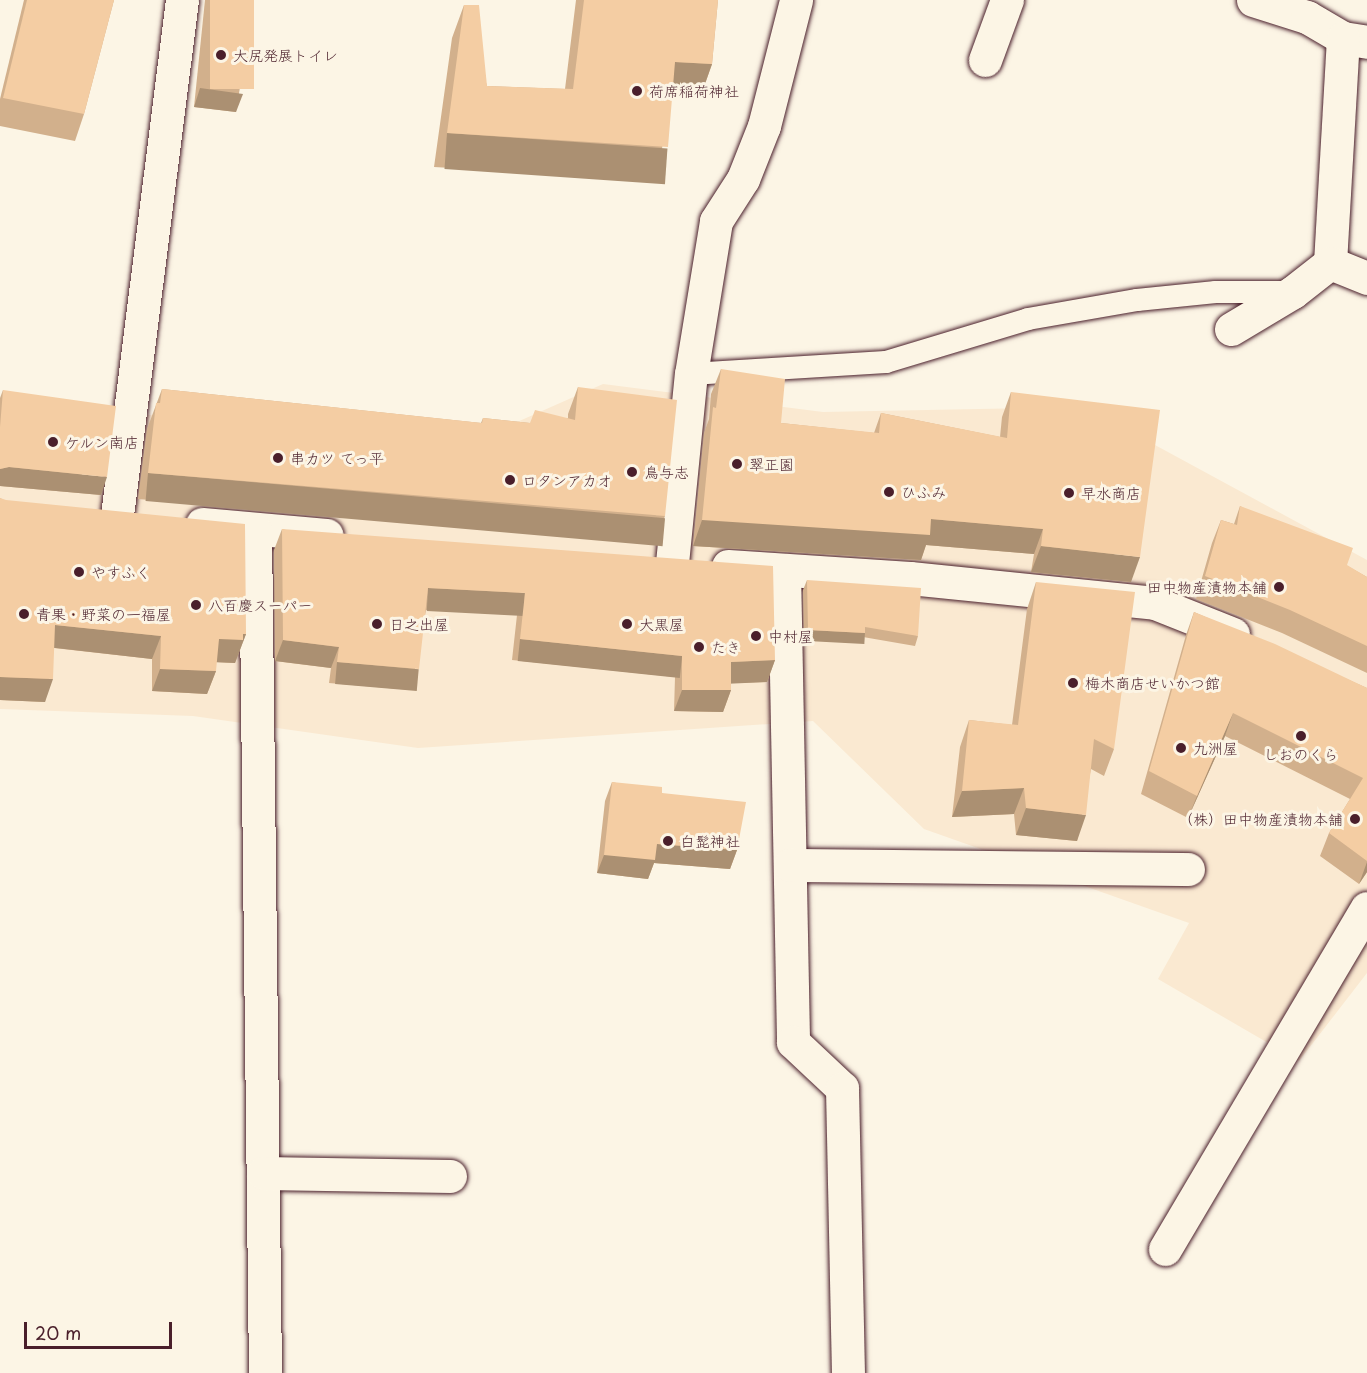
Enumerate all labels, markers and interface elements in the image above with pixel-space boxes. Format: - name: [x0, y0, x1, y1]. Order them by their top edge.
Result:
- place label: 大尻発展トイレ: [233, 46, 338, 64]
- marker: 大尻発展トイレ: [214, 48, 228, 62]
- place label: 荷席稲荷神社: [649, 82, 739, 100]
- marker: 荷席稲荷神社: [630, 84, 644, 98]
- place label: ケルン南店: [65, 433, 140, 451]
- marker: ケルン南店: [46, 435, 60, 449]
- place label: 串カツ てっ平: [290, 449, 385, 467]
- marker: 串カツ てっ平: [271, 451, 285, 465]
- place label: 翠正園: [749, 455, 794, 473]
- marker: 翠正園: [730, 457, 744, 471]
- place label: 鳥与志: [644, 463, 689, 481]
- marker: 鳥与志: [625, 465, 639, 479]
- place label: ロタンアカオ: [522, 471, 612, 489]
- marker: ロタンアカオ: [503, 473, 517, 487]
- place label: ひふみ: [901, 483, 946, 501]
- place label: 早水商店: [1081, 484, 1141, 502]
- marker: ひふみ: [882, 485, 896, 499]
- marker: 早水商店: [1062, 486, 1076, 500]
- place label: やすふく: [91, 563, 151, 581]
- marker: やすふく: [72, 565, 86, 579]
- place label: 田中物産漬物本舗: [1147, 578, 1267, 596]
- marker: 田中物産漬物本舗: [1272, 580, 1286, 594]
- place label: 八百慶スーパー: [208, 596, 312, 614]
- marker: 八百慶スーパー: [189, 598, 203, 612]
- place label: 青果・野菜の一福屋: [36, 605, 171, 623]
- marker: 青果・野菜の一福屋: [17, 607, 31, 621]
- place label: 日之出屋: [389, 615, 449, 633]
- place label: 大黒屋: [639, 615, 684, 633]
- marker: 日之出屋: [370, 617, 384, 631]
- marker: 大黒屋: [620, 617, 634, 631]
- place label: 中村屋: [768, 627, 813, 645]
- marker: 中村屋: [749, 629, 763, 643]
- place label: たき: [711, 638, 741, 656]
- marker: たき: [692, 640, 706, 654]
- place label: 梅木商店せいかつ館: [1085, 674, 1220, 692]
- marker: 梅木商店せいかつ館: [1066, 676, 1080, 690]
- marker: しおのくら: [1294, 729, 1308, 743]
- place label: 九洲屋: [1193, 739, 1238, 757]
- marker: 九洲屋: [1174, 741, 1188, 755]
- place label: しおのくら: [1264, 745, 1338, 763]
- place label: （株）田中物産漬物本舗: [1178, 810, 1343, 828]
- marker: （株）田中物産漬物本舗: [1348, 812, 1362, 826]
- place label: 白髭神社: [680, 832, 740, 850]
- marker: 白髭神社: [661, 834, 675, 848]
- scale bar: [27, 1310, 176, 1348]
- text: 20 m: [35, 1319, 81, 1346]

